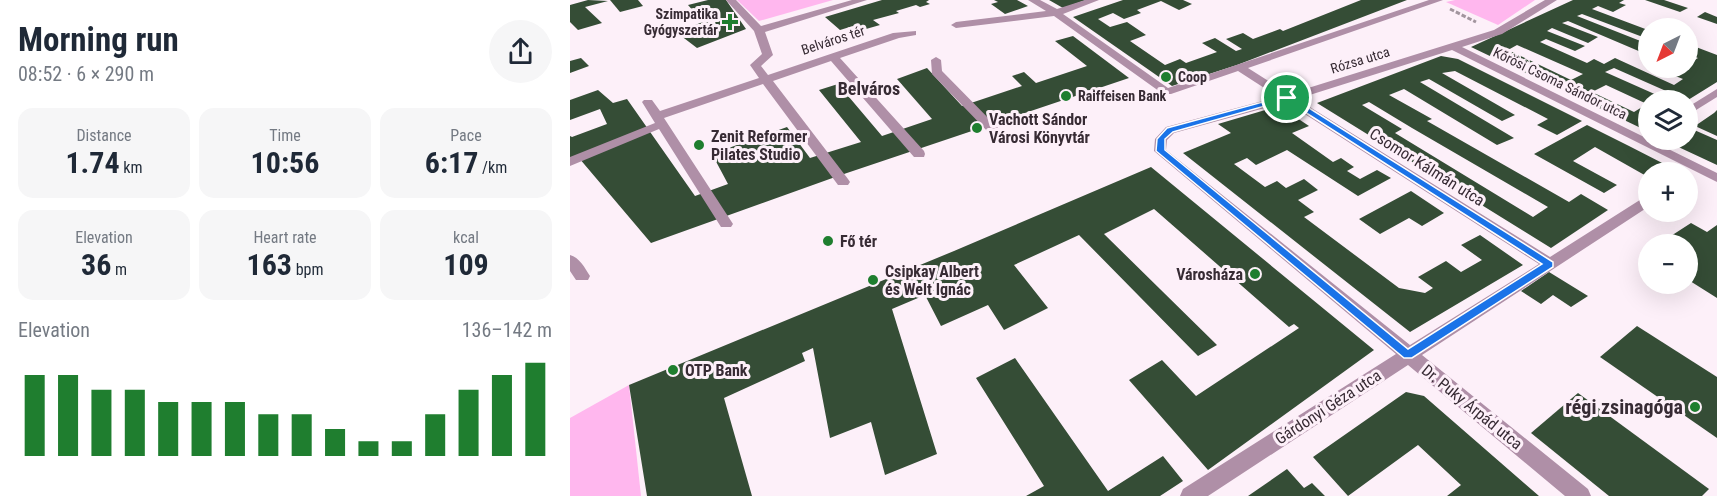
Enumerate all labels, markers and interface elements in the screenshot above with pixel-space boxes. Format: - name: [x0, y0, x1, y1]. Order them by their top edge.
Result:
- place label: Szimpatika Gyógyszertár: [644, 6, 718, 38]
- marker: Szimpatika Gyógyszertár: [723, 15, 737, 29]
- north arrow: [1638, 18, 1698, 78]
- map controls: [1638, 18, 1698, 294]
- text: Morning run: [18, 20, 179, 59]
- button: share: [489, 20, 552, 83]
- street label: Belváros tér: [799, 22, 867, 58]
- street label: Rózsa utca: [1329, 43, 1391, 77]
- street label: Kőrösi Csoma Sándor utca: [1491, 44, 1629, 122]
- text: 08:52 · 6 × 290 m: [18, 62, 154, 86]
- place label: Coop: [1178, 69, 1207, 85]
- marker: Coop: [1159, 70, 1173, 84]
- pin: [1261, 72, 1312, 123]
- district label: Belváros: [838, 78, 900, 99]
- icon: arrive: [1270, 81, 1303, 114]
- place label: Raiffeisen Bank: [1078, 88, 1167, 104]
- marker: Raiffeisen Bank: [1059, 89, 1073, 103]
- button: layers: [1638, 90, 1698, 150]
- place label: Vachott Sándor Városi Könyvtár: [989, 110, 1090, 147]
- marker: Vachott Sándor Városi Könyvtár: [970, 121, 984, 135]
- street label: Csomor Kálmán utca: [1366, 124, 1488, 210]
- text: Distance: [76, 126, 132, 145]
- text: Time: [269, 126, 301, 145]
- text: Pace: [450, 126, 482, 145]
- place label: Zenit Reformer Pilates Studio: [711, 127, 807, 164]
- marker: Zenit Reformer Pilates Studio: [692, 138, 706, 152]
- text: 1.74: [65, 145, 120, 180]
- text: 10:56: [251, 145, 319, 180]
- text: 6:17: [425, 145, 478, 180]
- text: km: [120, 158, 143, 177]
- text: /km: [478, 158, 507, 177]
- button: +: [1638, 162, 1698, 222]
- text: Elevation: [75, 228, 133, 247]
- text: Heart rate: [253, 228, 317, 247]
- text: kcal: [453, 228, 479, 247]
- place label: Fő tér: [840, 232, 877, 251]
- marker: Fő tér: [821, 234, 835, 248]
- button: −: [1638, 234, 1698, 294]
- text: 36: [81, 247, 111, 282]
- text: 163: [247, 247, 292, 282]
- text: 109: [443, 247, 489, 282]
- text: m: [111, 260, 127, 279]
- text: bpm: [292, 260, 323, 279]
- place label: Csipkay Albert és Welt Ignác: [885, 262, 979, 299]
- place label: Városháza: [1176, 265, 1243, 284]
- marker: Városháza: [1248, 267, 1262, 281]
- marker: Csipkay Albert és Welt Ignác: [866, 273, 880, 287]
- text: Elevation: [18, 318, 90, 342]
- text: 136–142 m: [462, 318, 552, 342]
- place label: OTP Bank: [685, 361, 748, 380]
- street label: Dr. Puky Árpád utca: [1418, 361, 1526, 453]
- marker: OTP Bank: [666, 363, 680, 377]
- street label: Gárdonyi Géza utca: [1271, 366, 1385, 448]
- place label: régi zsinagóga: [1565, 395, 1683, 419]
- marker: régi zsinagóga: [1688, 400, 1702, 414]

